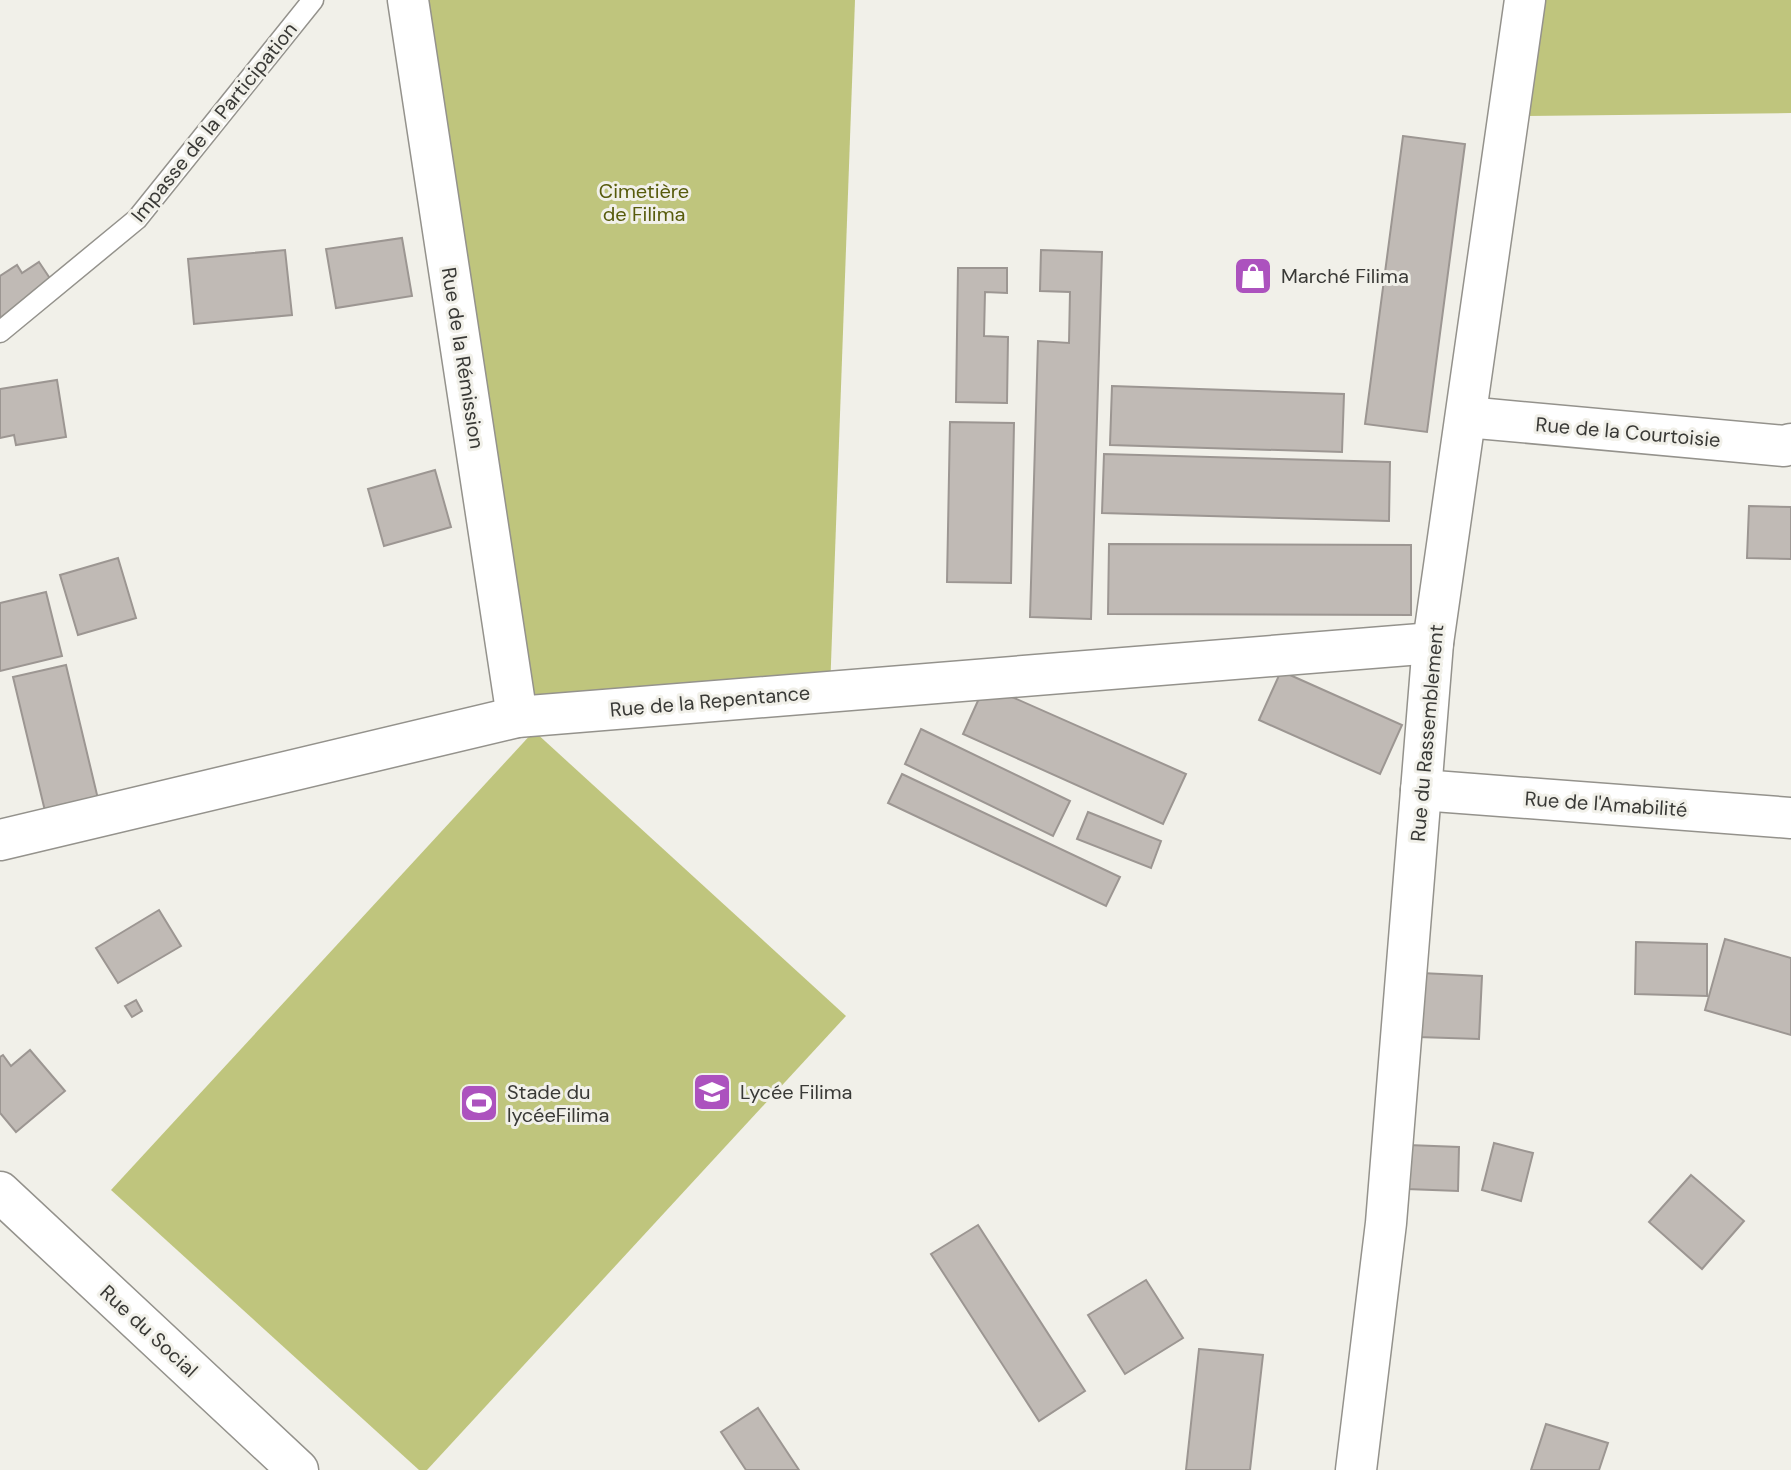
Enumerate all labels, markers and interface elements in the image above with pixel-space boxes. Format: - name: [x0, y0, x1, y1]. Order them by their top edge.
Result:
- street label: Impasse de la Participation: [125, 17, 303, 227]
- park label: Cimetière de Filima: [599, 178, 689, 227]
- shop icon: Marché Filima: [1232, 255, 1274, 297]
- place label: Marché Filima: [1281, 263, 1409, 289]
- street label: Rue de la Rémission: [436, 265, 490, 451]
- street label: Rue de la Courtoisie: [1535, 411, 1721, 453]
- street label: Rue du Rassemblement: [1405, 623, 1449, 843]
- street label: Rue de la Repentance: [609, 679, 811, 723]
- street label: Rue de l'Amabilité: [1524, 785, 1688, 823]
- school or university icon: Lycée Filima: [691, 1071, 733, 1113]
- place label: Stade du lycéeFilima: [507, 1079, 609, 1128]
- place label: Lycée Filima: [740, 1079, 852, 1105]
- sports icon: Stade du lycéeFilima: [458, 1082, 500, 1124]
- street label: Rue du Social: [95, 1279, 203, 1383]

